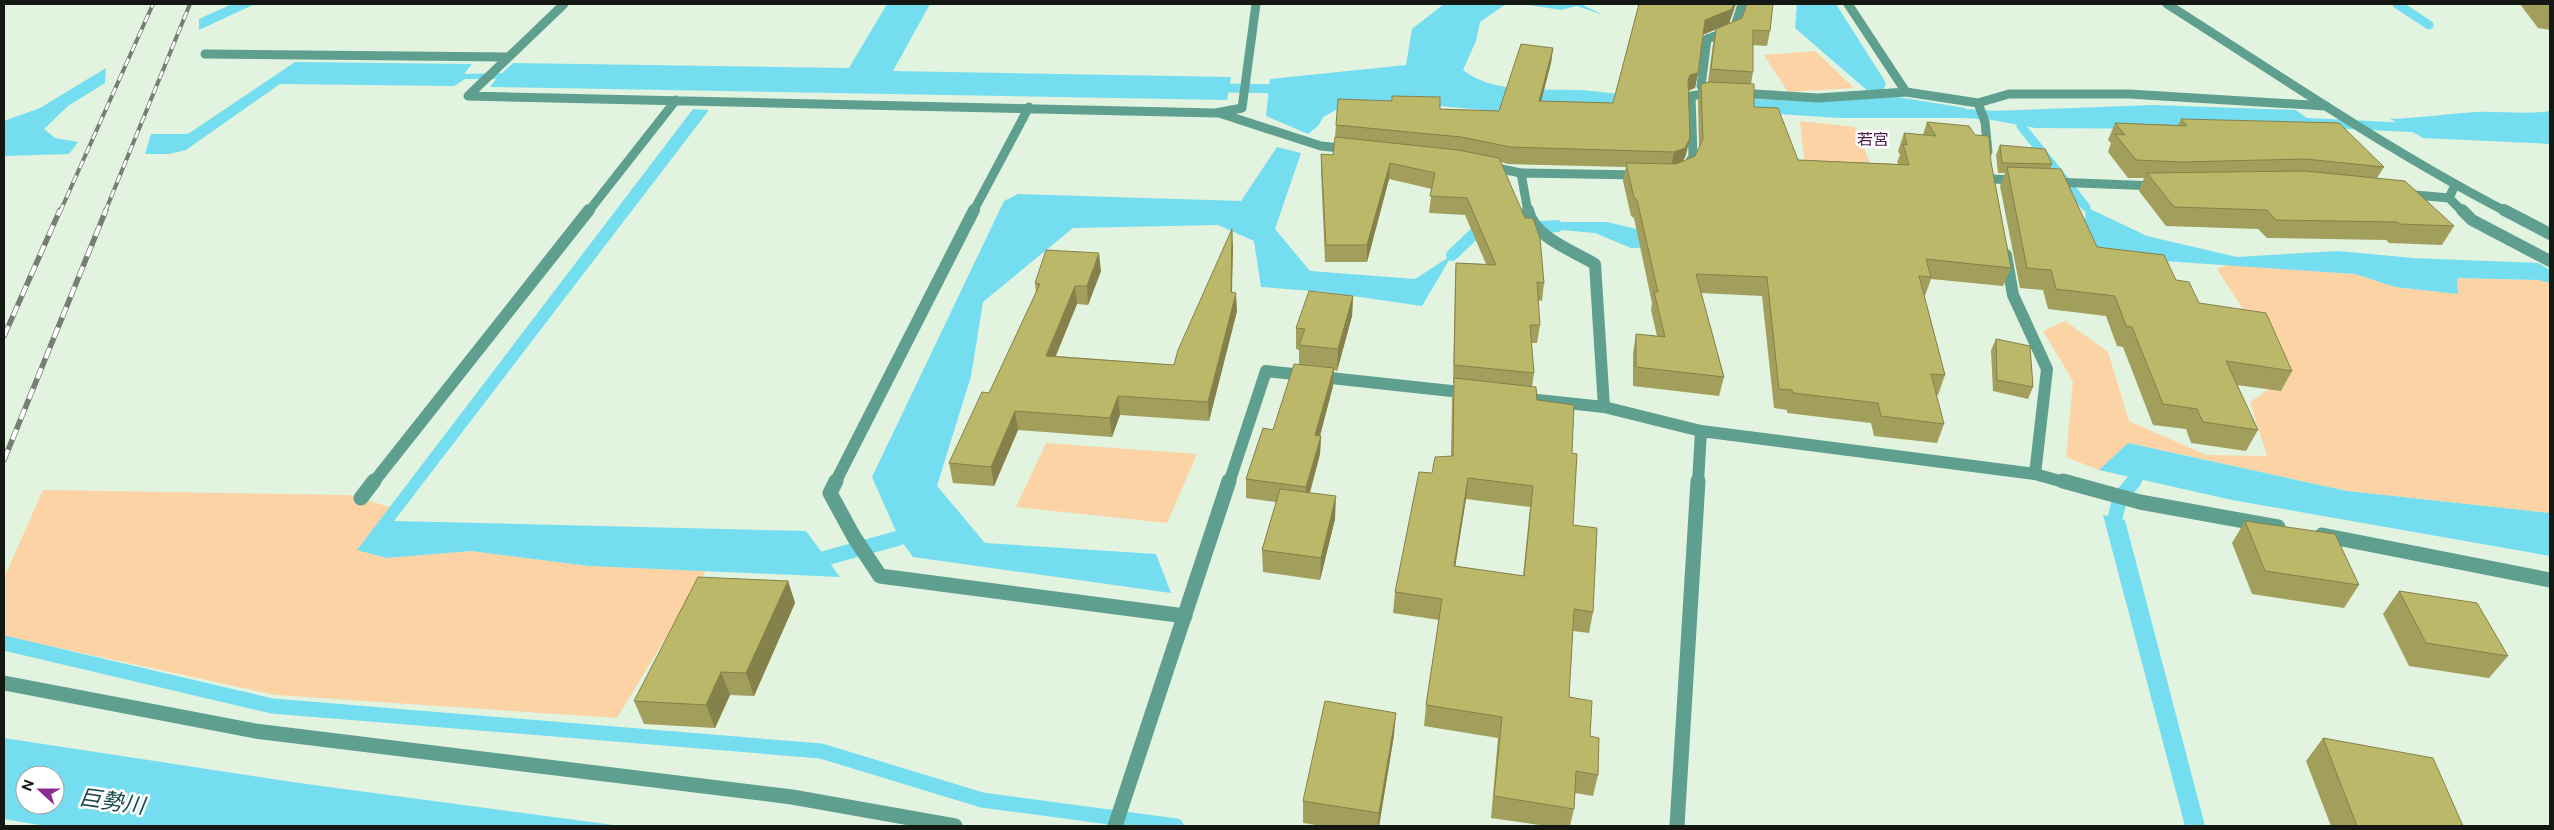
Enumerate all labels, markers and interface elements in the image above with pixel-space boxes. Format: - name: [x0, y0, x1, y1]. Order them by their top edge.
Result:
- district label: 若宮: [1857, 130, 1889, 149]
- north arrow: [15, 765, 65, 815]
- text: N: [18, 777, 37, 793]
- water label: 巨勢川: [78, 784, 148, 819]

